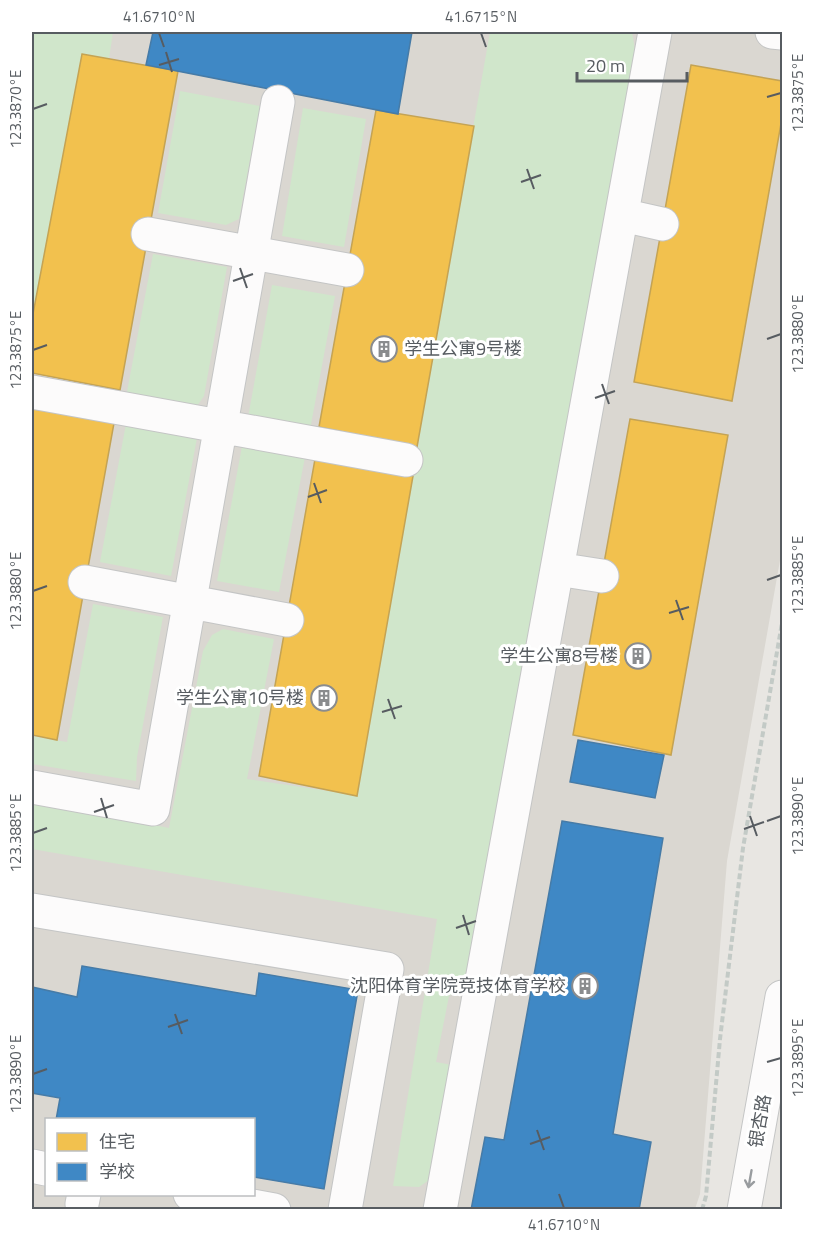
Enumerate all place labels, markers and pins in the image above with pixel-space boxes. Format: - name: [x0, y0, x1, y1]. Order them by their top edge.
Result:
- building icon: 学生公寓9号楼: [369, 334, 399, 364]
- place label: 学生公寓9号楼: [404, 335, 522, 362]
- building icon: 学生公寓8号楼: [623, 641, 653, 671]
- place label: 学生公寓8号楼: [500, 642, 618, 669]
- building icon: 学生公寓10号楼: [309, 683, 339, 713]
- place label: 学生公寓10号楼: [176, 684, 304, 711]
- building icon: 沈阳体育学院竞技体育学校: [570, 971, 600, 1001]
- place label: 沈阳体育学院竞技体育学校: [350, 972, 566, 999]

